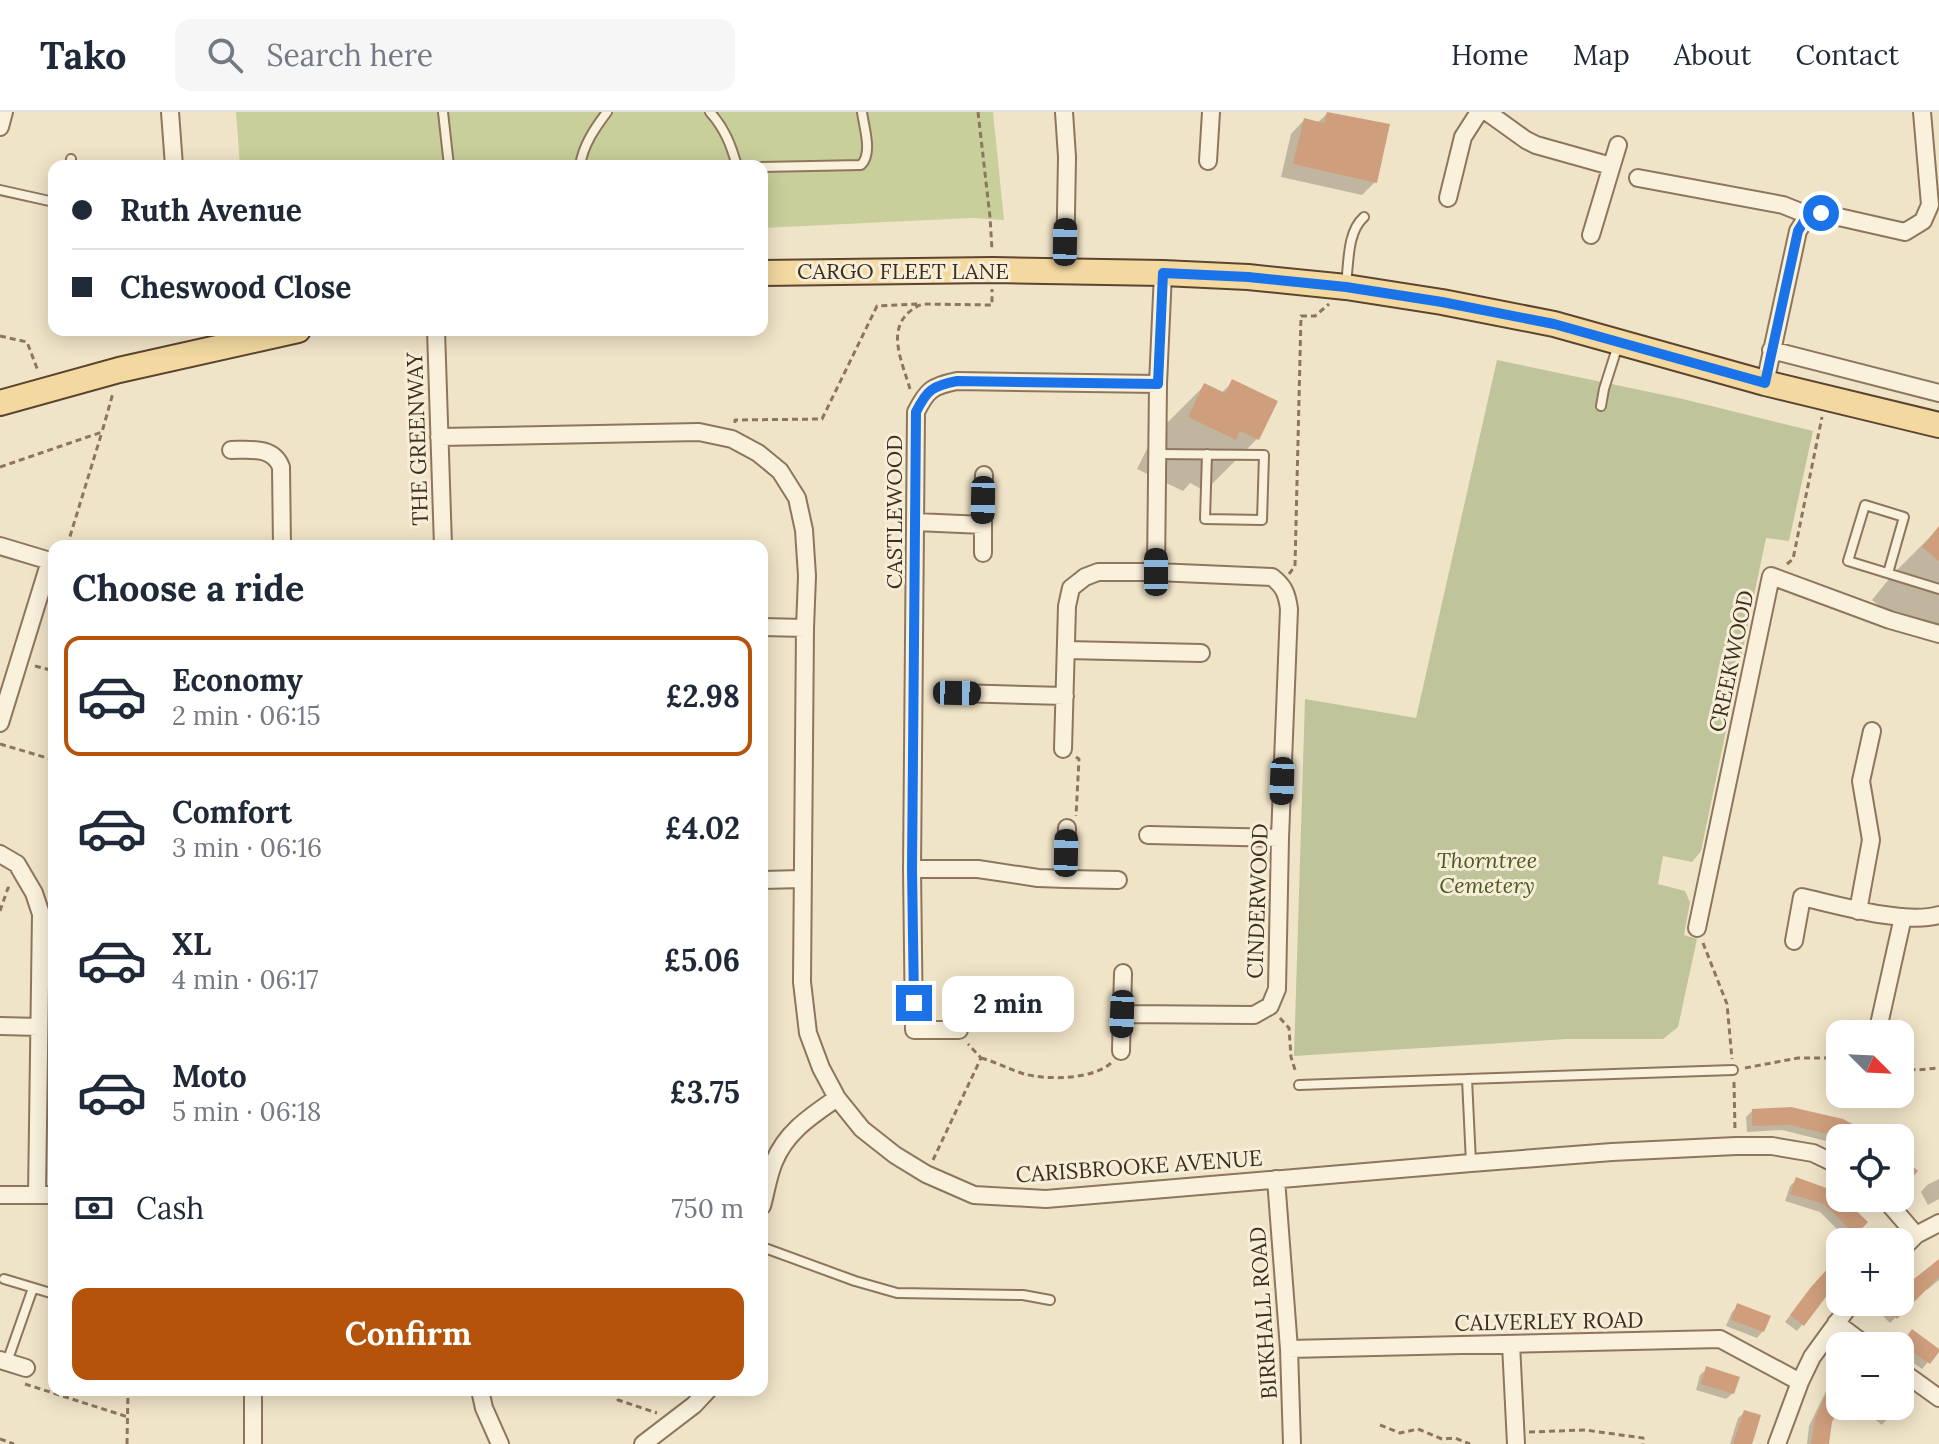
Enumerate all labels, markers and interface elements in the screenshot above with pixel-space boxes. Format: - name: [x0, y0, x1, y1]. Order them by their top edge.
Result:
- search box: [175, 19, 735, 91]
- text: Tako: [40, 31, 127, 79]
- icon: search: [203, 33, 247, 77]
- text: Search here: [267, 36, 433, 74]
- text: Home: [1451, 37, 1529, 73]
- text: Map: [1573, 37, 1630, 73]
- text: About: [1674, 37, 1751, 73]
- text: Contact: [1795, 37, 1899, 73]
- text: Ruth Avenue: [120, 191, 302, 229]
- route start: [1803, 195, 1839, 231]
- car: [1053, 218, 1077, 266]
- street label: CARGO FLEET LANE: [797, 257, 1009, 285]
- text: Cheswood Close: [120, 268, 351, 306]
- street label: THE GREENWAY: [400, 351, 434, 526]
- street label: CASTLEWOOD: [880, 435, 908, 589]
- car: [971, 476, 995, 524]
- car: [1144, 548, 1168, 596]
- text: Choose a ride: [72, 565, 304, 611]
- street label: CREEKWOOD: [1702, 588, 1760, 734]
- icon: car: [76, 660, 148, 732]
- text: Economy: [172, 661, 303, 699]
- text: £2.98: [665, 677, 740, 715]
- car: [933, 681, 981, 705]
- text: 2 min · 06:15: [172, 699, 321, 732]
- car: [1269, 757, 1295, 805]
- icon: car: [76, 792, 148, 864]
- text: Comfort: [172, 793, 292, 831]
- text: £4.02: [665, 809, 740, 847]
- street label: CINDERWOOD: [1240, 823, 1274, 979]
- car: [1054, 829, 1078, 877]
- text: 3 min · 06:16: [172, 831, 322, 864]
- park label: Thorntree Cemetery: [1437, 846, 1537, 899]
- icon: car: [76, 924, 148, 996]
- text: XL: [172, 925, 211, 963]
- text: £5.06: [664, 941, 740, 979]
- text: 4 min · 06:17: [172, 963, 319, 996]
- callout: 2 min: [942, 975, 1074, 1031]
- route end: [896, 985, 932, 1021]
- text: 2 min: [973, 987, 1043, 1020]
- car: [1109, 990, 1135, 1038]
- north arrow: [1826, 1020, 1914, 1108]
- map controls: [1826, 1020, 1914, 1420]
- icon: car: [76, 1056, 148, 1128]
- text: Moto: [172, 1057, 247, 1095]
- text: £3.75: [670, 1073, 740, 1111]
- text: 5 min · 06:18: [172, 1095, 321, 1128]
- button: locate: [1826, 1124, 1914, 1212]
- street label: CARISBROOKE AVENUE: [1015, 1143, 1263, 1189]
- icon: cash: [72, 1186, 116, 1230]
- text: Cash: [136, 1189, 204, 1227]
- text: 750 m: [672, 1192, 744, 1225]
- street label: BIRKHALL ROAD: [1243, 1226, 1283, 1400]
- button: +: [1826, 1228, 1914, 1316]
- button: Confirm: [72, 1288, 744, 1380]
- street label: CALVERLEY ROAD: [1454, 1305, 1644, 1337]
- button: −: [1826, 1332, 1914, 1420]

